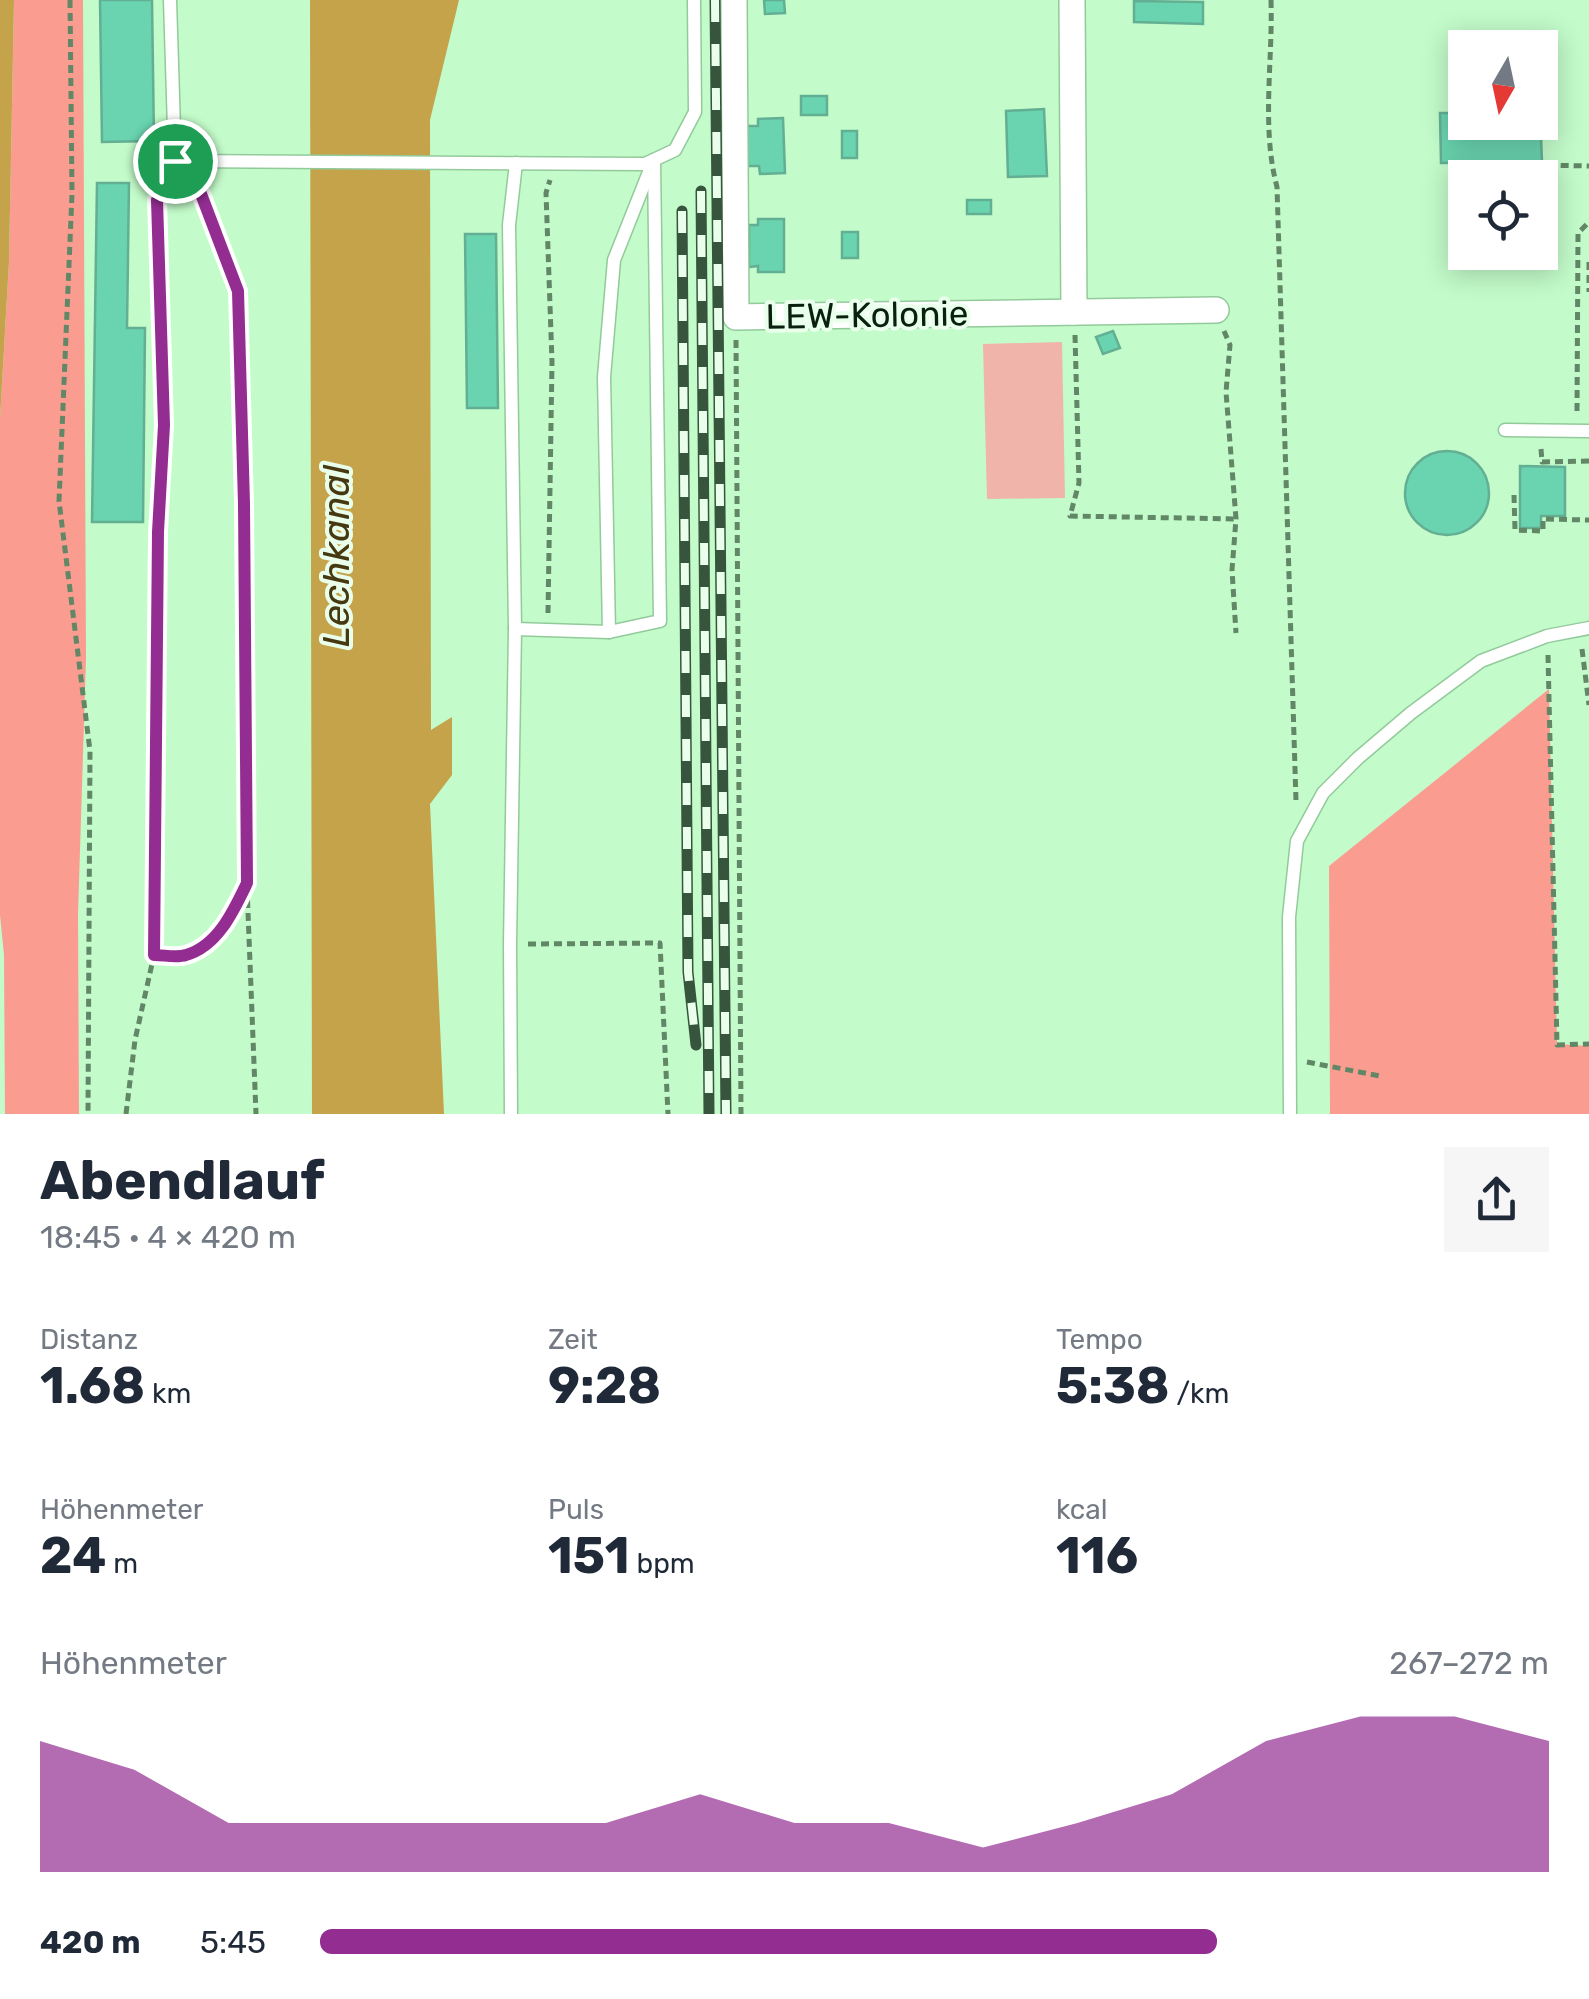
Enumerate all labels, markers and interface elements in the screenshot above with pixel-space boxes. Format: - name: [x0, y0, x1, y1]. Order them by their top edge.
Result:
- north arrow: [1448, 30, 1558, 140]
- map controls: [1448, 30, 1558, 270]
- pin: [133, 119, 218, 204]
- icon: arrive: [148, 134, 203, 189]
- button: locate: [1448, 160, 1558, 270]
- street label: LEW-Kolonie: [765, 292, 969, 338]
- water label: Lechkanal: [313, 464, 359, 647]
- button: share: [1444, 1147, 1549, 1252]
- text: Abendlauf: [40, 1148, 325, 1213]
- text: 18:45 · 4 × 420 m: [40, 1218, 296, 1256]
- text: Distanz: [40, 1323, 138, 1356]
- text: Zeit: [548, 1323, 598, 1356]
- text: Tempo: [1056, 1323, 1143, 1356]
- text: 1.68: [40, 1356, 145, 1416]
- text: 9:28: [548, 1356, 661, 1416]
- text: 5:38: [1056, 1356, 1170, 1416]
- text: km: [145, 1377, 191, 1410]
- text: /km: [1170, 1377, 1229, 1410]
- text: Höhenmeter: [40, 1493, 204, 1526]
- text: Puls: [548, 1493, 604, 1526]
- text: kcal: [1056, 1493, 1107, 1526]
- text: 24: [40, 1526, 106, 1586]
- text: 151: [548, 1526, 630, 1586]
- text: 116: [1056, 1526, 1138, 1586]
- text: m: [106, 1547, 138, 1580]
- text: bpm: [630, 1547, 695, 1580]
- text: Höhenmeter: [40, 1644, 227, 1682]
- text: 267–272 m: [1389, 1644, 1549, 1682]
- text: 420 m: [40, 1923, 141, 1961]
- text: 5:45: [200, 1923, 266, 1961]

